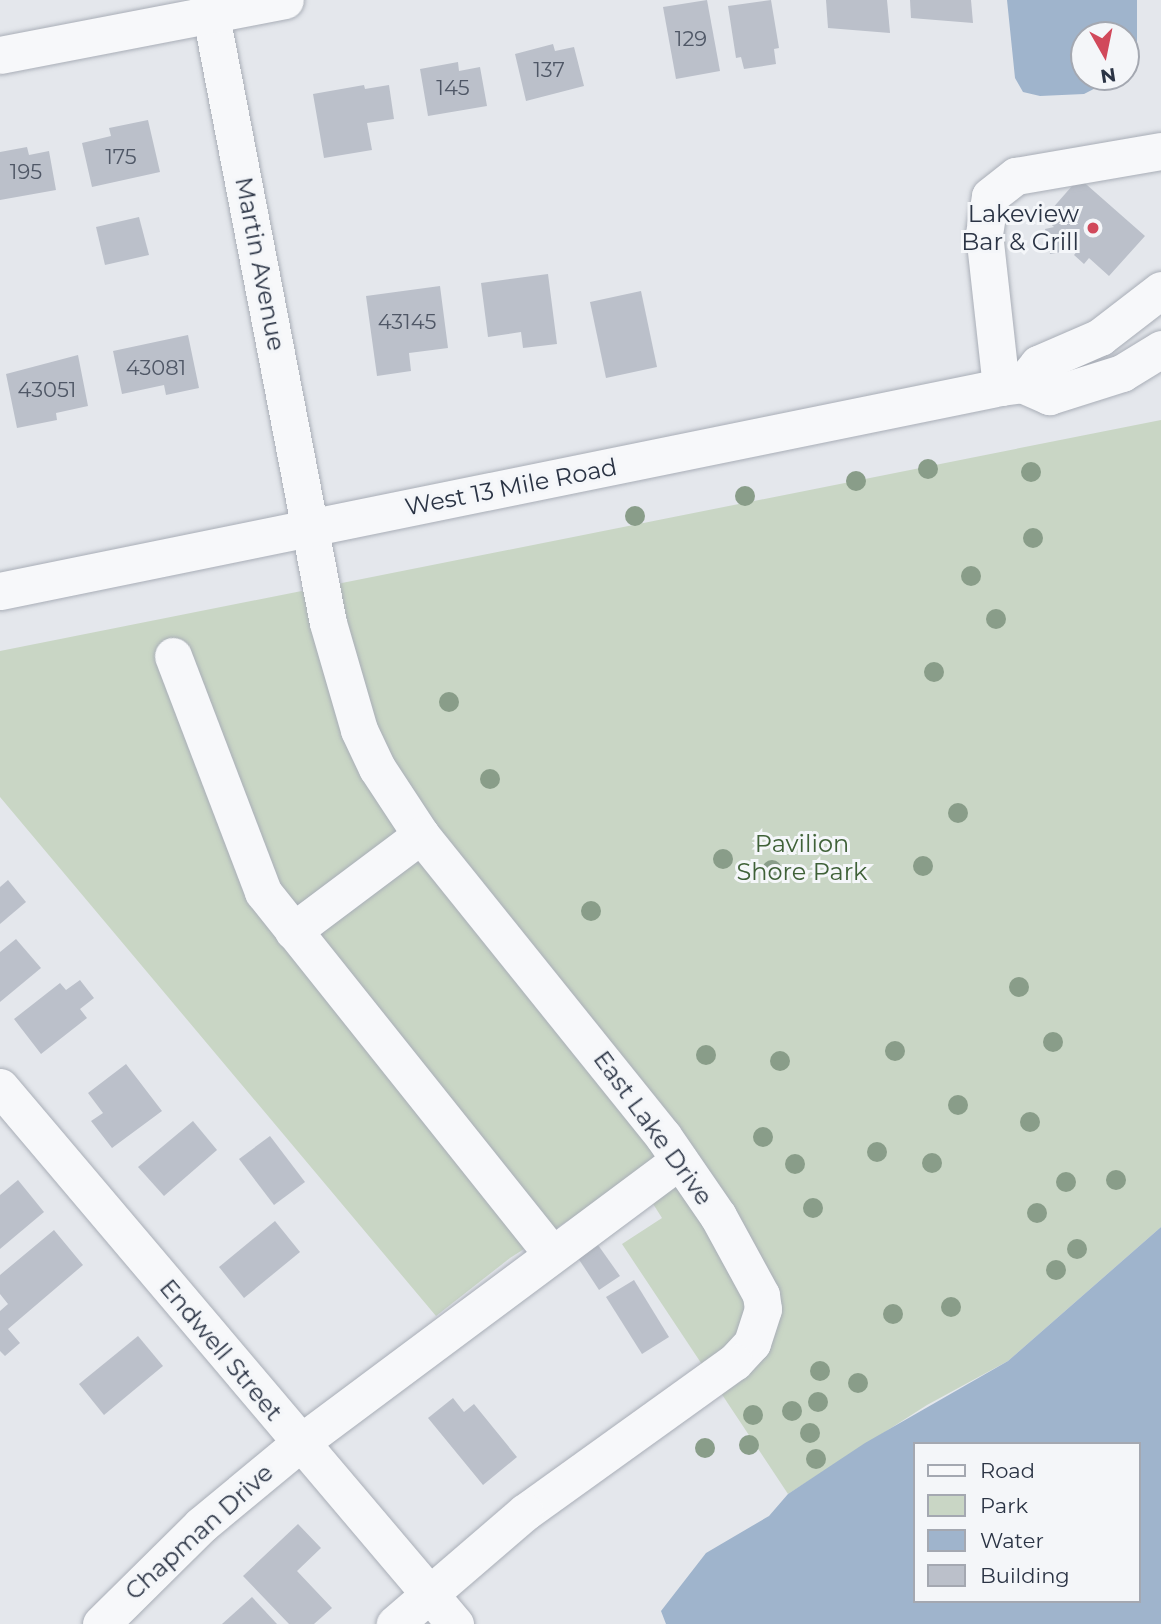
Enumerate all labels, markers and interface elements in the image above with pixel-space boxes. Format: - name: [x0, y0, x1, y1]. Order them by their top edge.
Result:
- north arrow: [1070, 21, 1140, 91]
- house number: 129: [675, 26, 707, 52]
- house number: 137: [533, 57, 565, 83]
- text: N: [1099, 63, 1117, 88]
- house number: 145: [436, 75, 470, 101]
- house number: 175: [105, 144, 137, 170]
- house number: 195: [10, 159, 42, 185]
- street label: Martin Avenue: [229, 175, 291, 353]
- place label: Lakeview Bar & Grill: [961, 200, 1079, 256]
- marker: Lakeview Bar & Grill: [1085, 220, 1101, 236]
- house number: 43145: [378, 309, 436, 335]
- house number: 43081: [126, 355, 186, 381]
- house number: 43051: [18, 377, 76, 403]
- street label: West 13 Mile Road: [403, 452, 619, 522]
- park label: Pavilion Shore Park: [737, 830, 867, 886]
- street label: East Lake Drive: [587, 1045, 719, 1211]
- street label: Endwell Street: [154, 1274, 288, 1426]
- legend: [912, 1442, 1140, 1603]
- street label: Chapman Drive: [119, 1458, 279, 1606]
- text: Road: [980, 1458, 1035, 1483]
- text: Park: [980, 1493, 1028, 1518]
- text: Water: [980, 1528, 1044, 1553]
- text: Building: [980, 1563, 1070, 1588]

